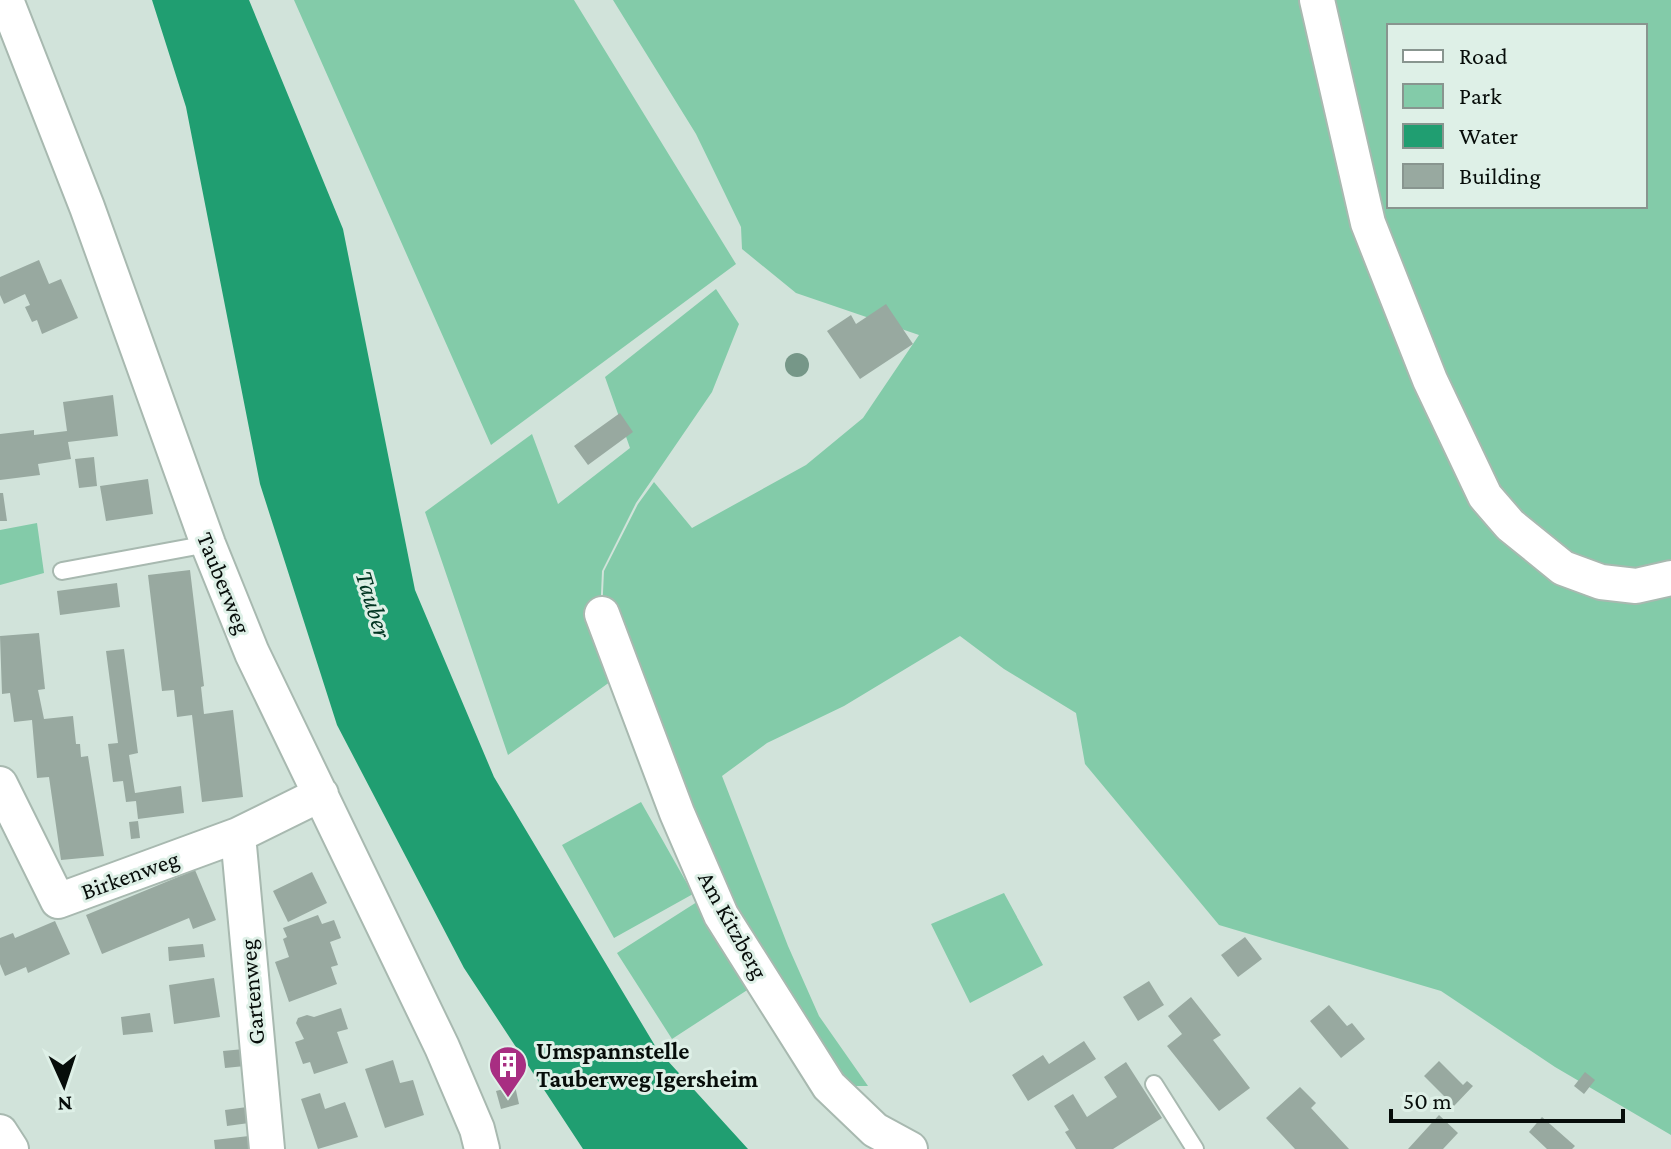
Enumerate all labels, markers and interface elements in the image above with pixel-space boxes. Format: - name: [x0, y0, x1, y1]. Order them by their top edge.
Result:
- legend: [1387, 24, 1647, 208]
- text: Road: [1459, 42, 1508, 69]
- text: Park: [1459, 82, 1502, 109]
- text: Water: [1459, 122, 1518, 149]
- text: Building: [1459, 162, 1541, 189]
- street label: Tauberweg: [192, 528, 257, 638]
- water label: Tauber: [350, 567, 398, 642]
- street label: Birkenweg: [77, 844, 183, 905]
- street label: Am Kitzberg: [693, 867, 774, 983]
- street label: Gartenweg: [233, 938, 270, 1046]
- place label: Umspannstelle Tauberweg Igersheim: [536, 1037, 759, 1092]
- building icon: Umspannstelle Tauberweg Igersheim: [487, 1044, 529, 1099]
- north arrow: [24, 1045, 104, 1125]
- scale bar: [1391, 1073, 1623, 1123]
- text: 50 m: [1403, 1087, 1452, 1114]
- text: N: [57, 1092, 73, 1117]

